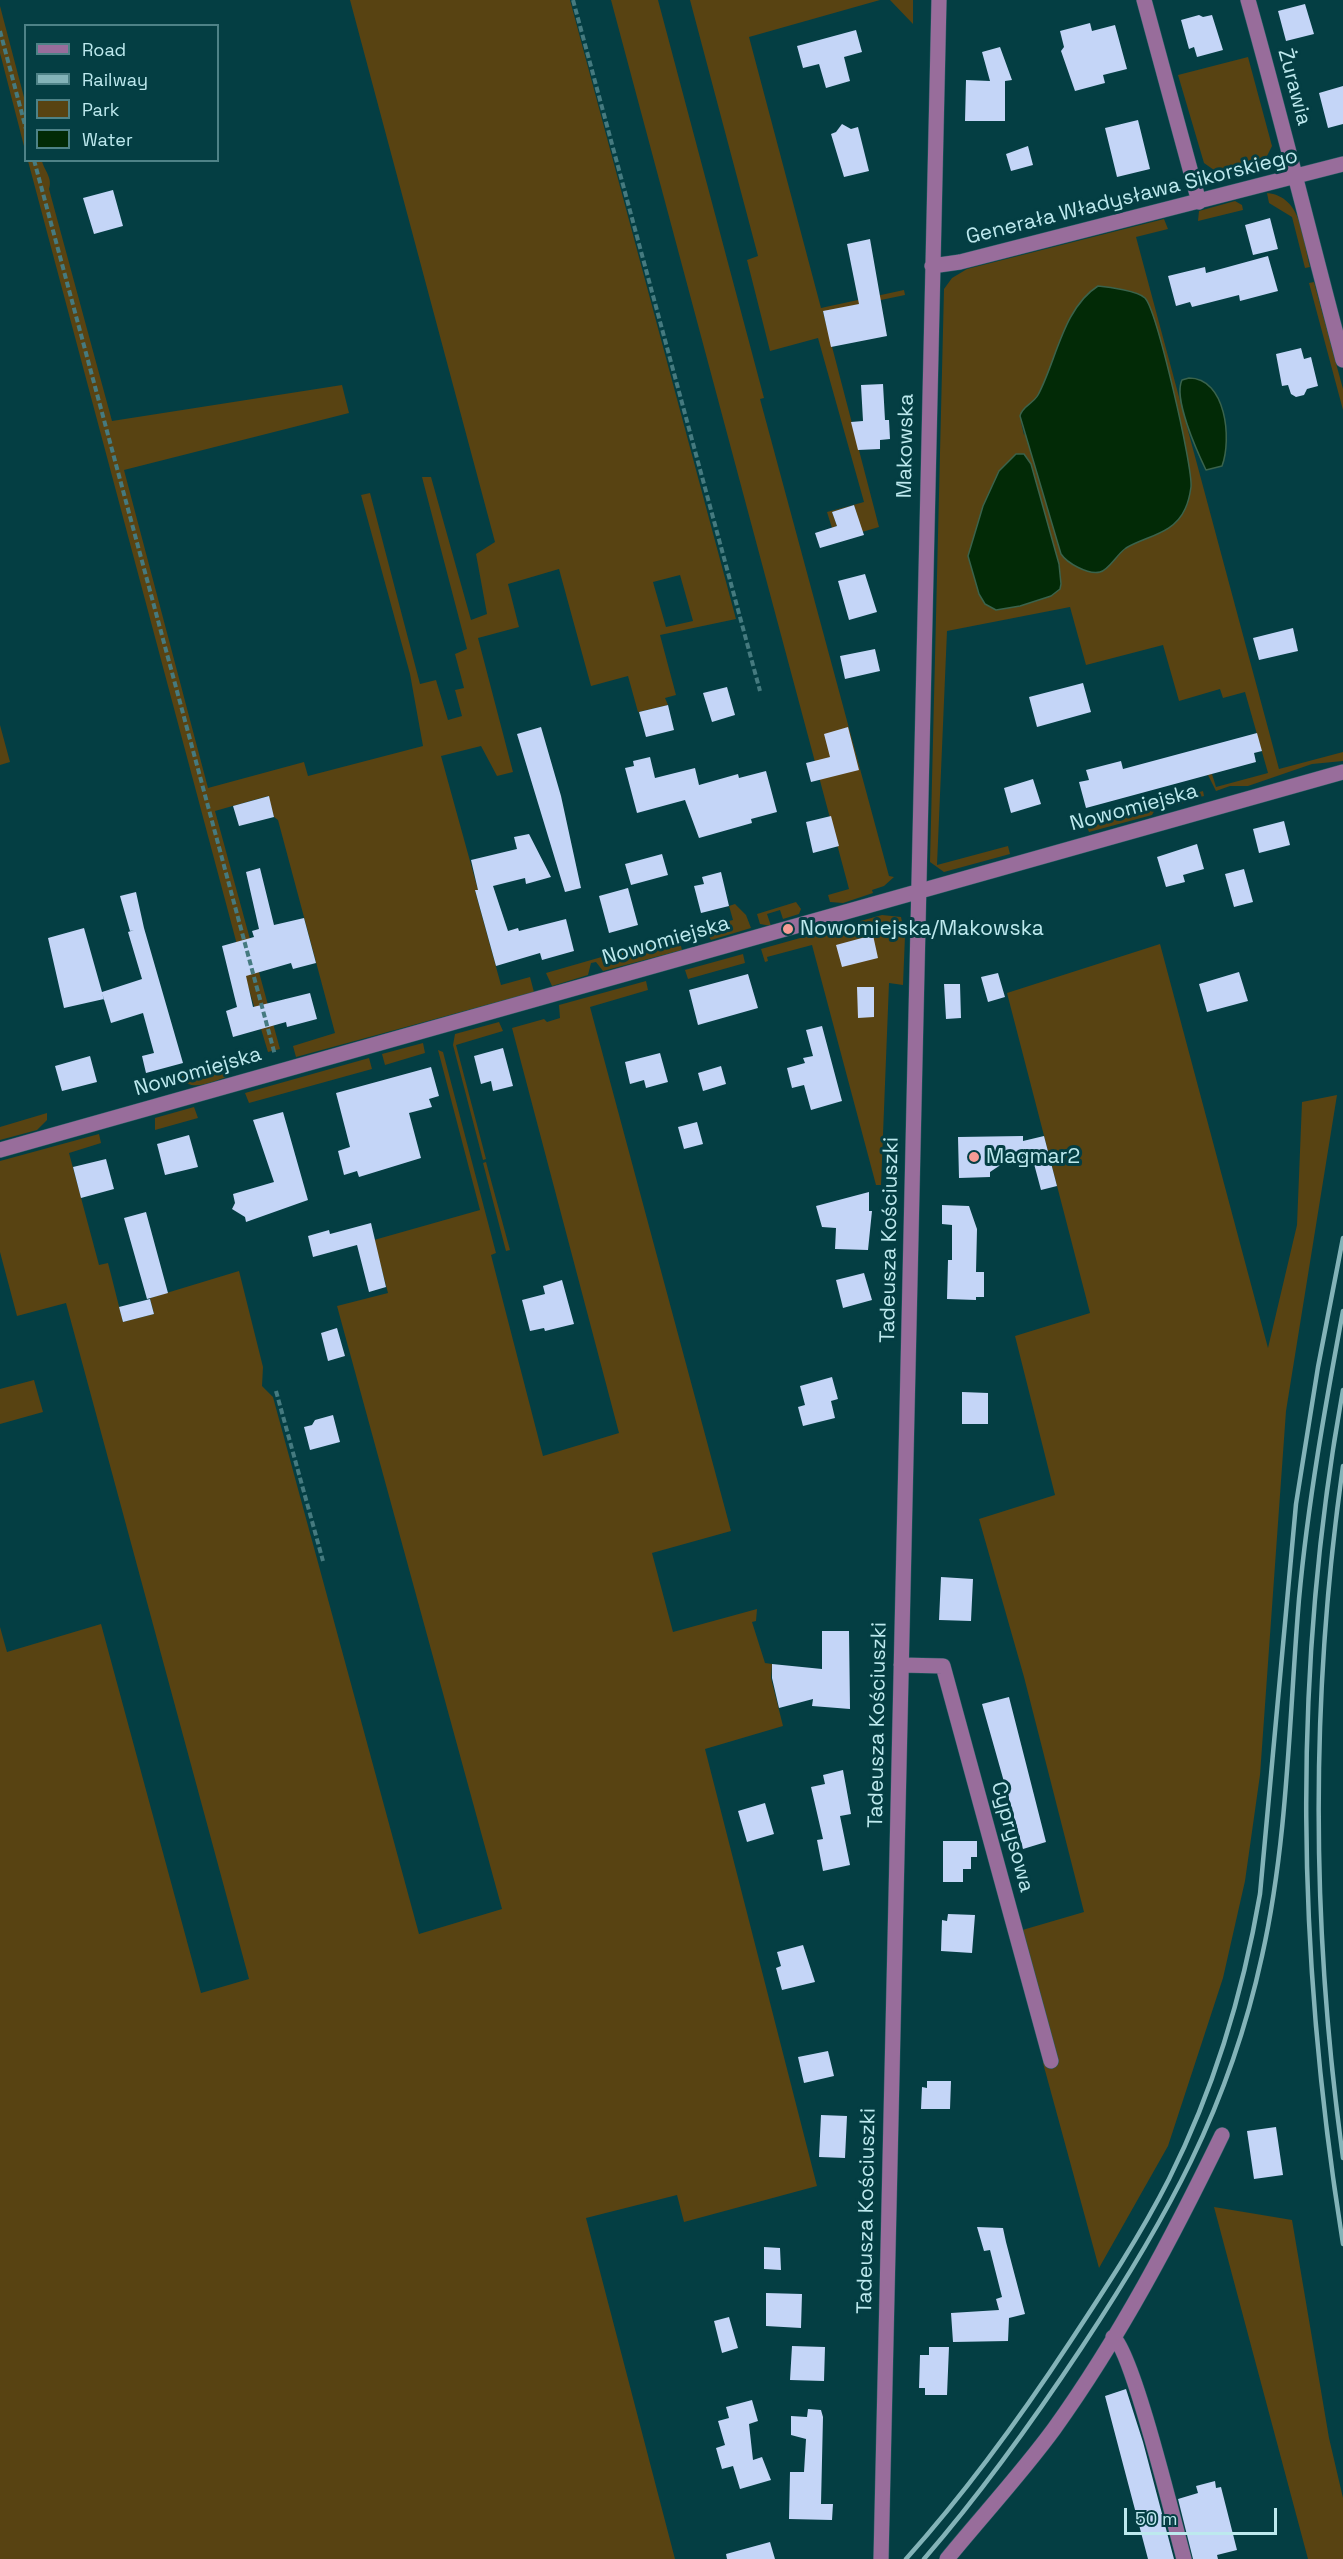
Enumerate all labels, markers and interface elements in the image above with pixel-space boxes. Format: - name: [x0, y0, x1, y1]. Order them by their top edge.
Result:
- legend: [24, 24, 219, 162]
- text: Road: [82, 38, 126, 61]
- street label: Żurawia: [1272, 46, 1316, 128]
- text: Railway: [82, 68, 148, 91]
- text: Park: [82, 98, 119, 121]
- text: Water: [82, 128, 133, 151]
- street label: Generała Władysława Sikorskiego: [963, 144, 1301, 250]
- street label: Makowska: [892, 393, 920, 499]
- street label: Nowomiejska: [1067, 779, 1201, 837]
- street label: Nowomiejska: [599, 911, 733, 971]
- place label: Nowomiejska/Makowska: [800, 916, 1044, 942]
- marker: Nowomiejska/Makowska: [781, 922, 795, 936]
- street label: Nowomiejska: [131, 1042, 265, 1102]
- street label: Tadeusza Kościuszki: [876, 1137, 904, 1343]
- place label: Magmar2: [986, 1144, 1080, 1170]
- marker: Magmar2: [967, 1150, 981, 1164]
- street label: Tadeusza Kościuszki: [864, 1622, 892, 1828]
- street label: Cyprysowa: [985, 1779, 1039, 1895]
- street label: Tadeusza Kościuszki: [853, 2108, 881, 2314]
- scale bar: [1127, 2496, 1280, 2534]
- text: 50 m: [1135, 2507, 1177, 2530]

